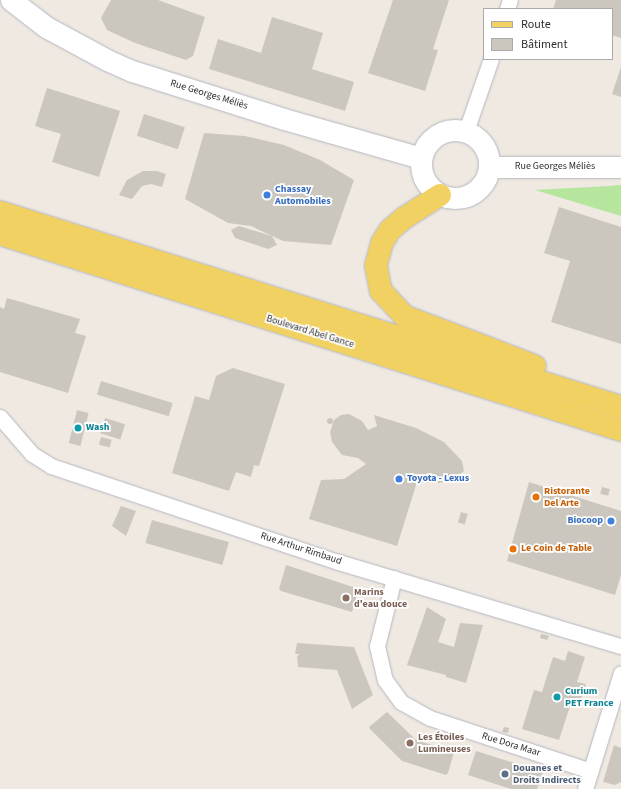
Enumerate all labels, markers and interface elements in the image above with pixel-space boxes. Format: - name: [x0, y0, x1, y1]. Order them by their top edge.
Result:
- legend: [483, 8, 613, 60]
- text: Route: [521, 16, 551, 33]
- text: Bâtiment: [521, 36, 567, 53]
- street label: Rue Georges Méliès: [169, 78, 249, 112]
- street label: Rue Georges Méliès: [515, 161, 595, 173]
- place label: Chassay Automobiles: [275, 183, 331, 206]
- marker: Chassay Automobiles: [262, 190, 272, 200]
- street label: Boulevard Abel Gance: [265, 313, 355, 351]
- place label: Wash: [86, 422, 109, 434]
- marker: Wash: [73, 423, 83, 433]
- place label: Toyota - Lexus: [407, 473, 469, 485]
- marker: Toyota - Lexus: [394, 474, 404, 484]
- place label: Ristorante Del Arte: [544, 485, 590, 508]
- marker: Ristorante Del Arte: [531, 492, 541, 502]
- place label: Biocoop: [567, 515, 603, 527]
- marker: Biocoop: [606, 516, 616, 526]
- street label: Rue Arthur Rimbaud: [259, 530, 343, 568]
- place label: Le Coin de Table: [521, 543, 592, 555]
- marker: Le Coin de Table: [508, 544, 518, 554]
- place label: Marins d'eau douce: [354, 586, 407, 610]
- marker: Marins d'eau douce: [341, 593, 351, 603]
- place label: Curium PET France: [565, 685, 613, 708]
- marker: Curium PET France: [552, 692, 562, 702]
- street label: Rue Dora Maar: [480, 730, 542, 760]
- place label: Les Étoiles Lumineuses: [418, 731, 471, 754]
- marker: Les Étoiles Lumineuses: [405, 738, 415, 748]
- place label: Douanes et Droits Indirects: [513, 762, 581, 786]
- marker: Douanes et Droits Indirects: [500, 769, 510, 779]

